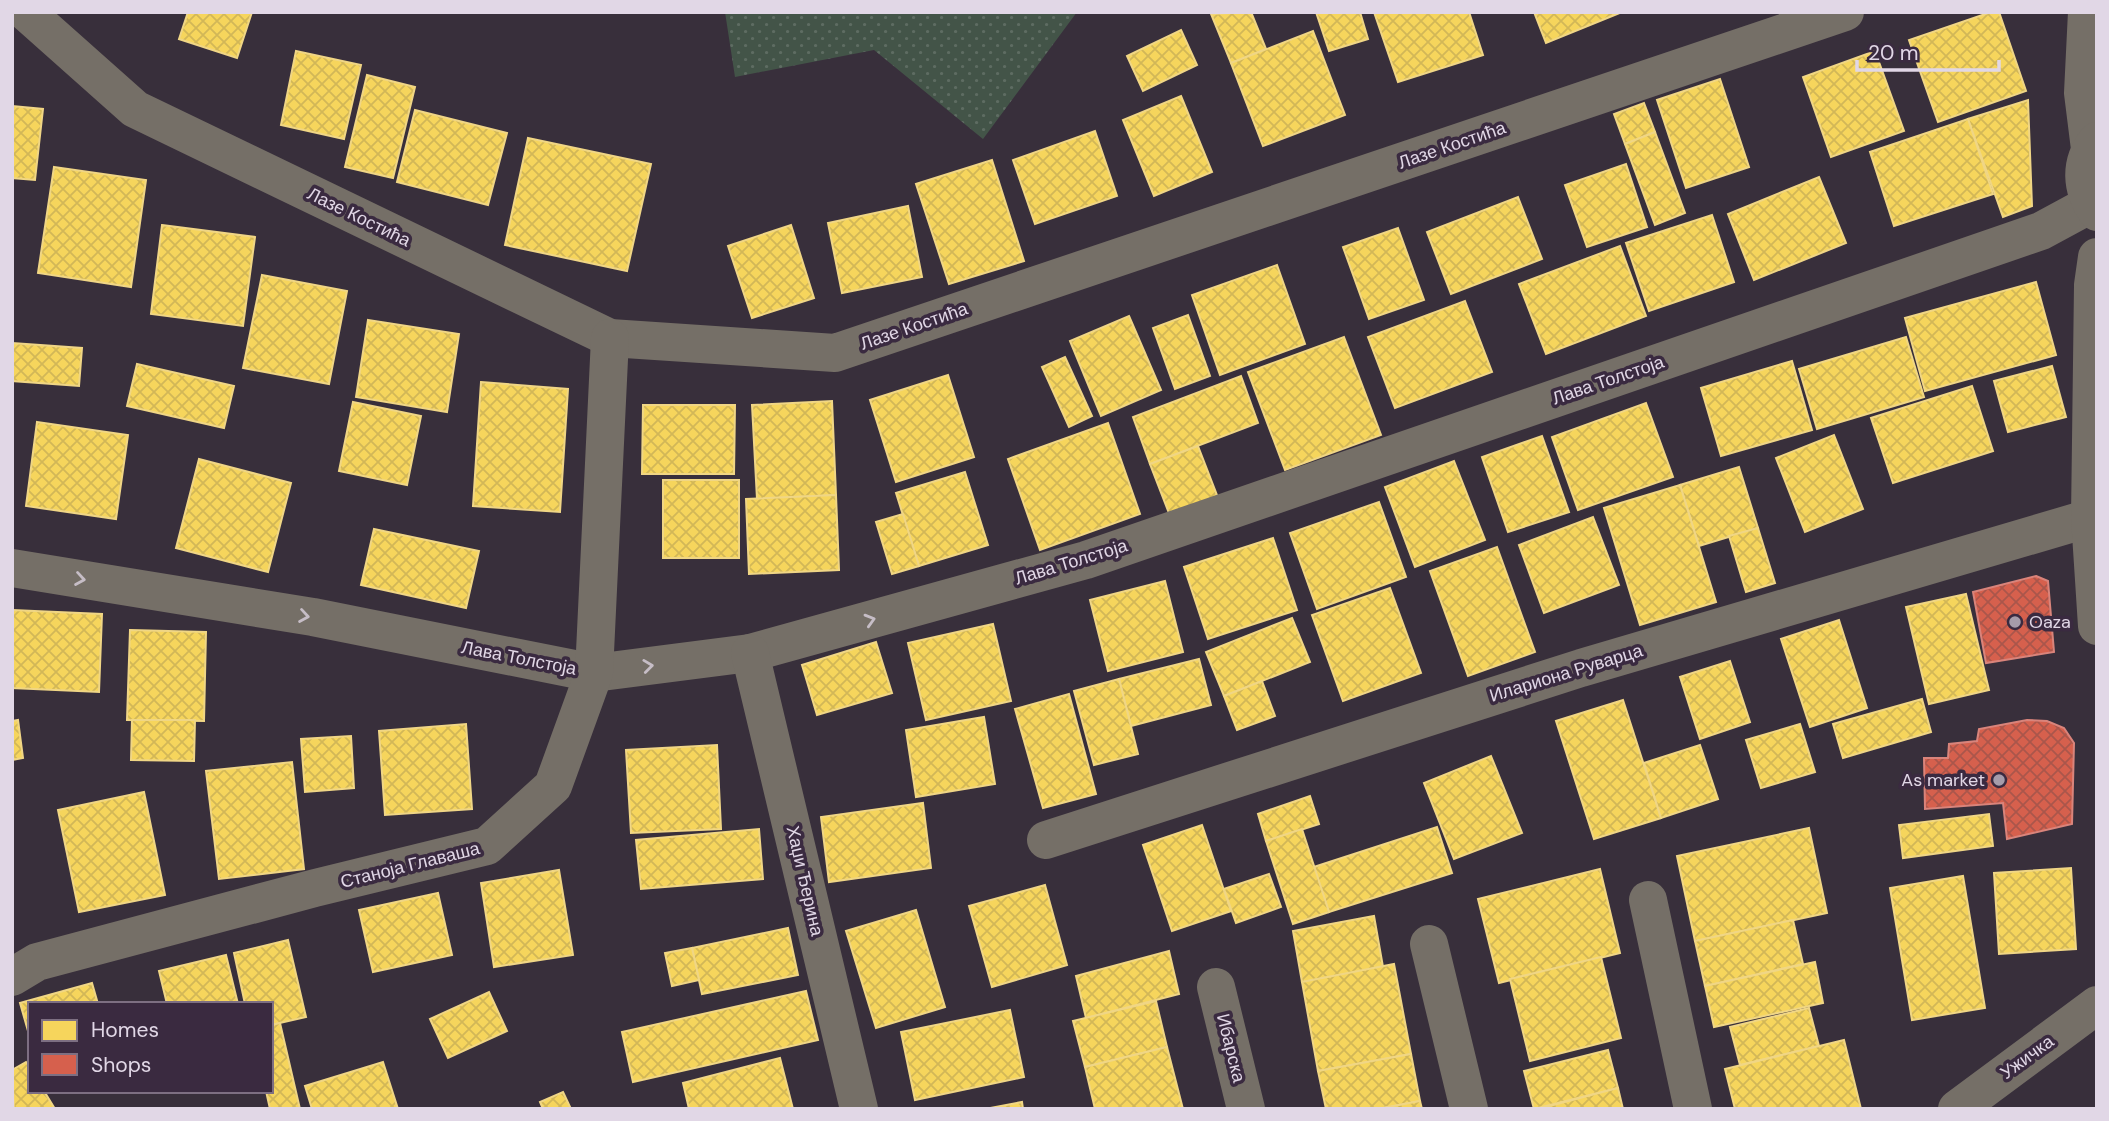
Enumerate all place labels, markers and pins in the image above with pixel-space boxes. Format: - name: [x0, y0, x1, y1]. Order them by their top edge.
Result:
- place label: Oaza: [2029, 610, 2071, 634]
- marker: Oaza: [2007, 614, 2023, 630]
- place label: As market: [1901, 768, 1985, 792]
- marker: As market: [1991, 772, 2007, 788]

